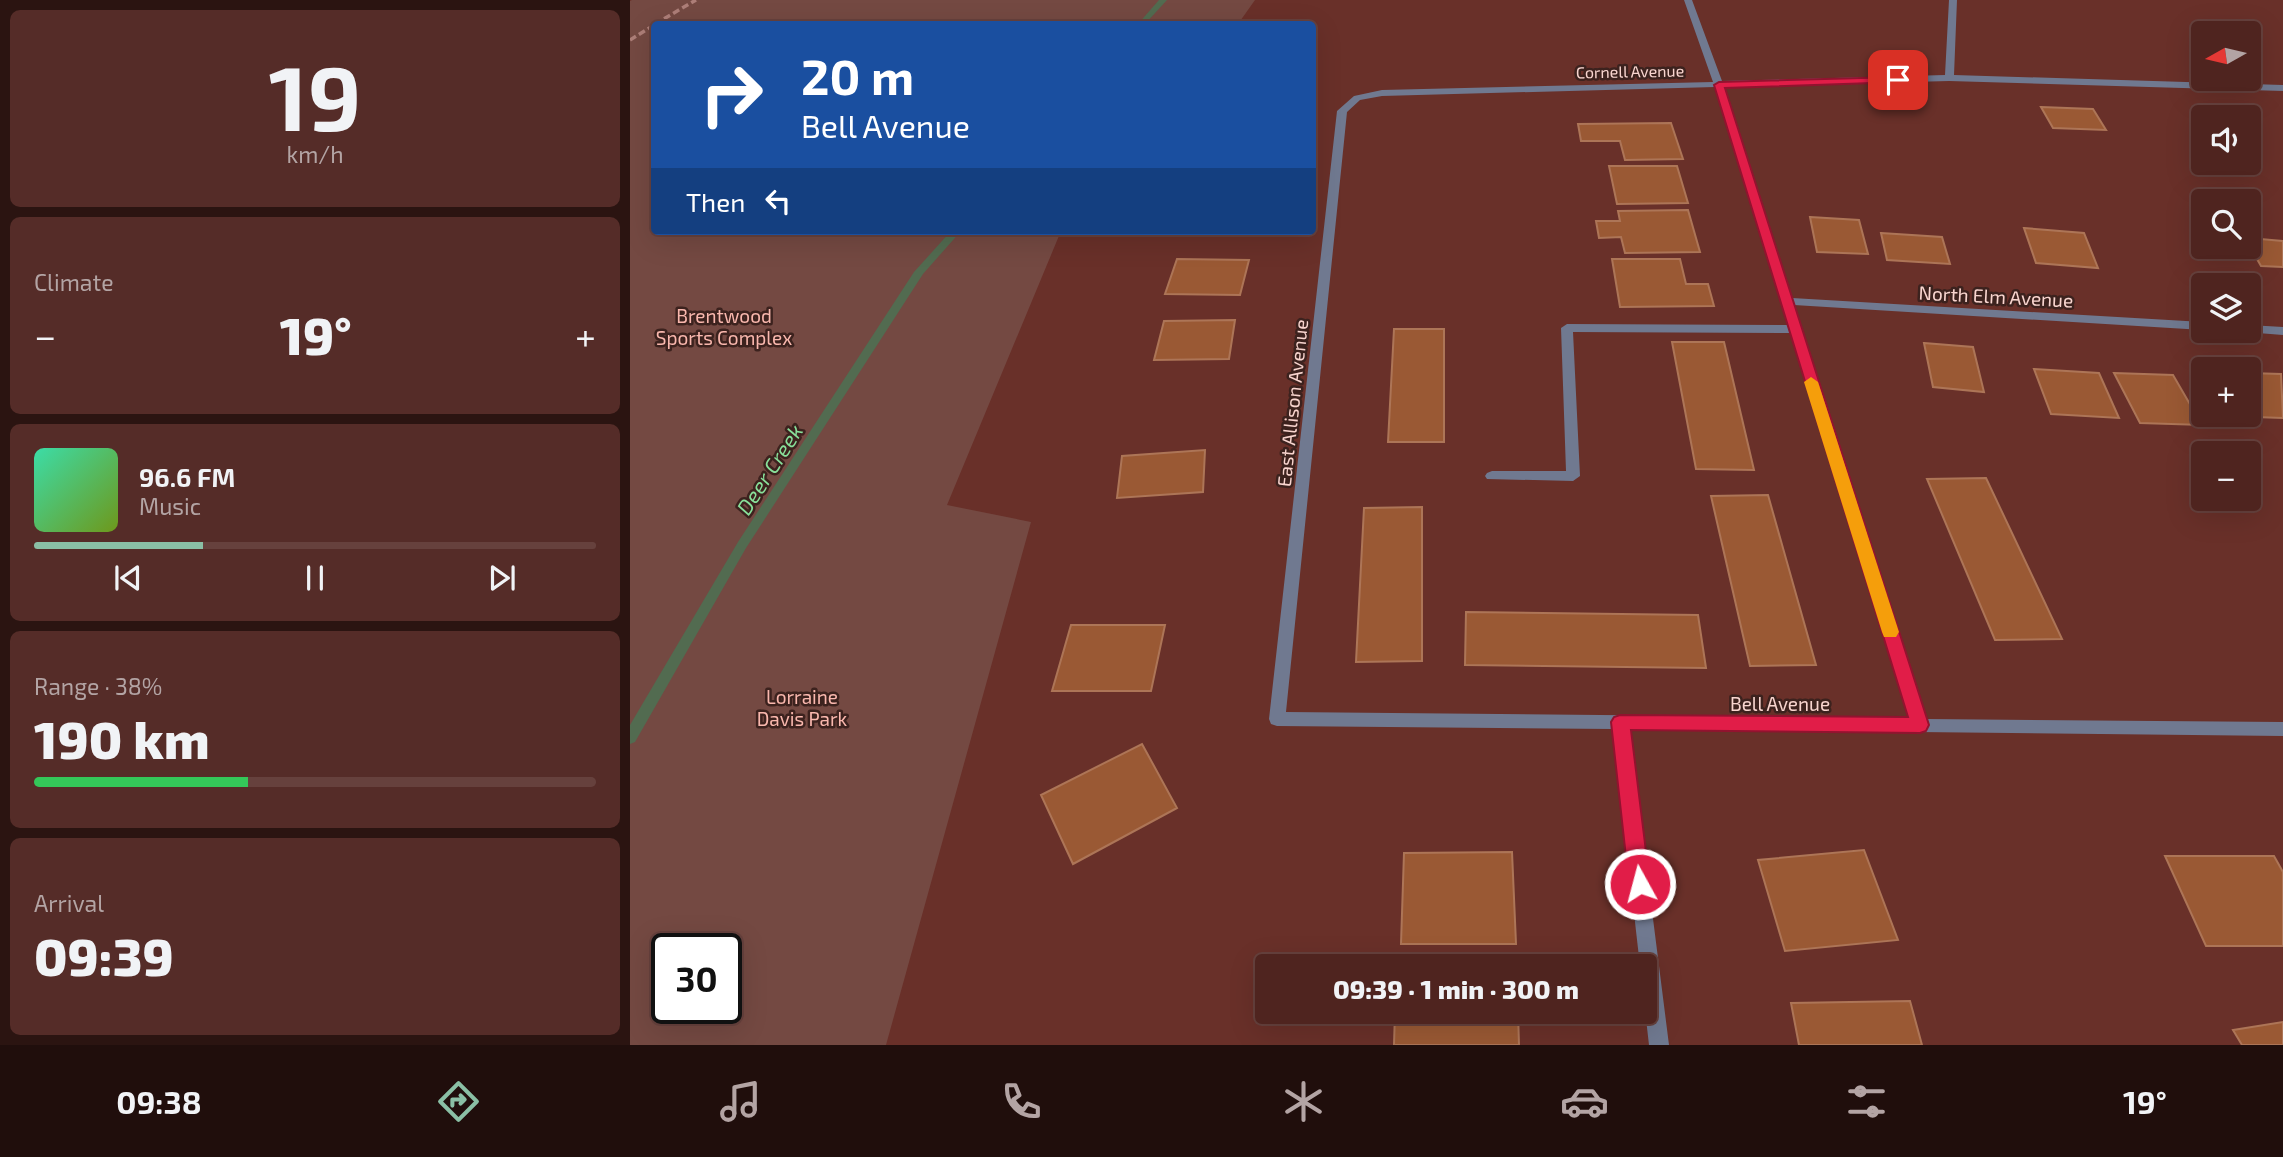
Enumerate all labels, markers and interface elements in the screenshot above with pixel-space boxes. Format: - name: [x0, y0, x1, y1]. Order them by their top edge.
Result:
- north arrow: [2191, 21, 2261, 91]
- map controls: [2191, 21, 2261, 511]
- text: 19: [268, 40, 362, 149]
- text: 20 m: [801, 46, 914, 105]
- icon: right: [686, 49, 777, 140]
- pin: [1868, 50, 1928, 110]
- street label: Cornell Avenue: [1576, 61, 1684, 81]
- icon: arrive: [1879, 61, 1917, 99]
- button: sound: [2191, 105, 2261, 175]
- text: Bell Avenue: [801, 106, 970, 144]
- text: km/h: [286, 140, 344, 168]
- icon: left: [759, 182, 797, 220]
- text: Then: [686, 186, 745, 217]
- button: search: [2191, 189, 2261, 259]
- text: Climate: [34, 268, 114, 296]
- button: layers: [2191, 273, 2261, 343]
- street label: North Elm Avenue: [1918, 280, 2074, 312]
- text: 19°: [280, 303, 352, 365]
- park label: Brentwood Sports Complex: [656, 304, 792, 349]
- text: −: [34, 312, 56, 358]
- text: +: [575, 312, 596, 358]
- street label: East Allison Avenue: [1272, 318, 1312, 488]
- button: +: [2191, 357, 2261, 427]
- water label: Deer Creek: [731, 419, 807, 519]
- button: −: [2191, 441, 2261, 511]
- text: 96.6 FM: [139, 461, 235, 492]
- text: Music: [139, 492, 201, 520]
- icon: previous: [109, 559, 147, 597]
- icon: pause: [296, 559, 334, 597]
- icon: next: [483, 559, 521, 597]
- text: Range · 38%: [34, 672, 162, 700]
- park label: Lorraine Davis Park: [757, 685, 848, 730]
- street label: Bell Avenue: [1730, 692, 1830, 715]
- text: 190 km: [34, 707, 210, 769]
- position arrow: [1603, 847, 1677, 921]
- text: Arrival: [34, 889, 104, 917]
- text: 09:39: [34, 924, 174, 986]
- speed limit sign: 30: [651, 933, 742, 1024]
- text: 09:39 · 1 min · 300 m: [1333, 973, 1579, 1004]
- icon: directions: [434, 1077, 483, 1126]
- icon: music: [716, 1077, 765, 1126]
- icon: phone: [997, 1077, 1046, 1126]
- icon: climate: [1279, 1077, 1328, 1126]
- icon: car: [1560, 1077, 1609, 1126]
- icon: filters: [1842, 1077, 1891, 1126]
- text: 09:38: [116, 1082, 202, 1120]
- text: 19°: [2123, 1082, 2167, 1120]

